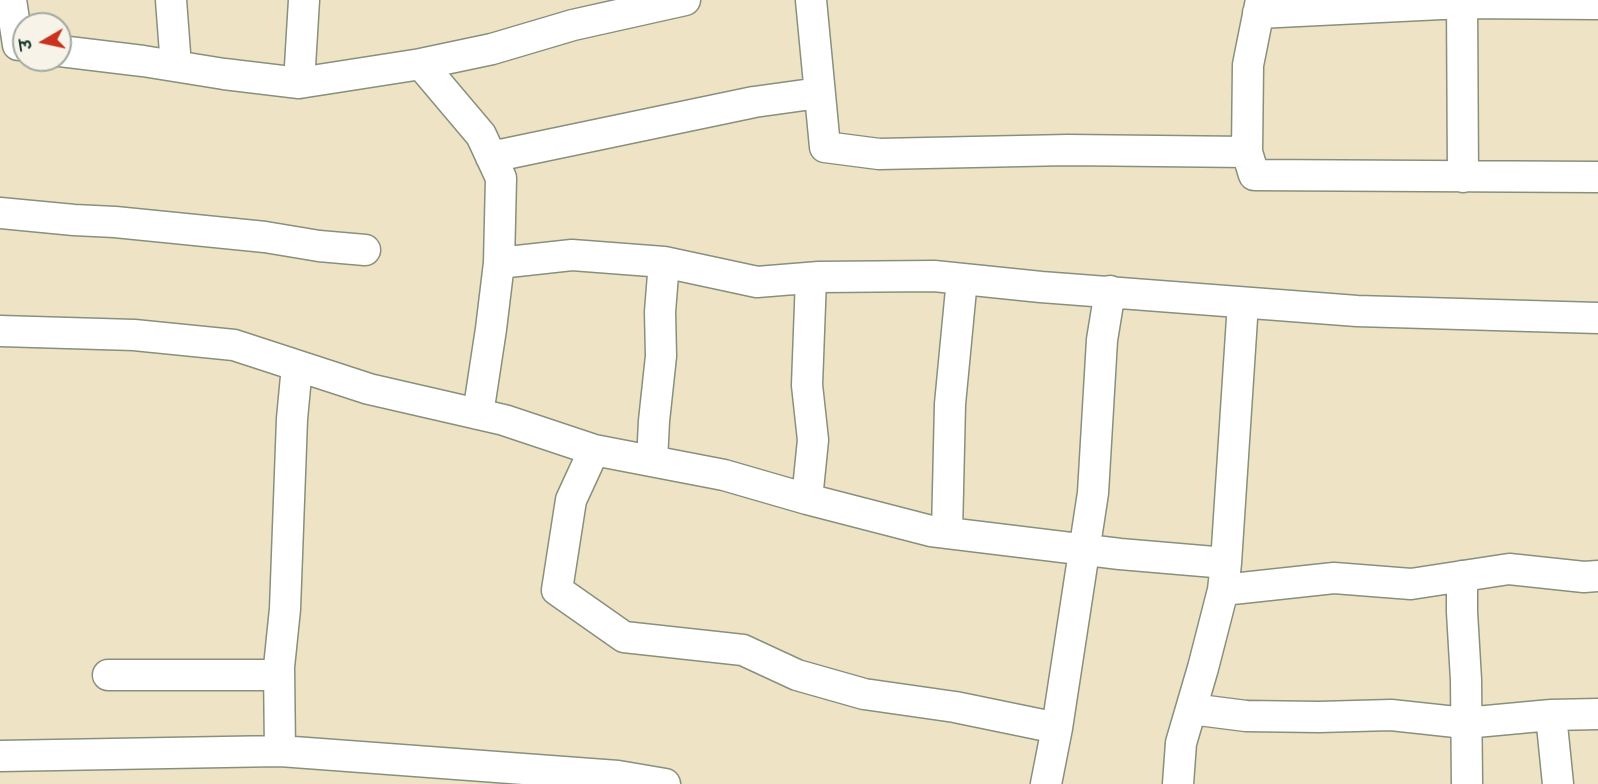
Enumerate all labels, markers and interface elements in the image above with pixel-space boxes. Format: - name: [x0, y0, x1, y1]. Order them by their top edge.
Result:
- north arrow: [12, 12, 72, 72]
- text: उ: [14, 38, 38, 51]

